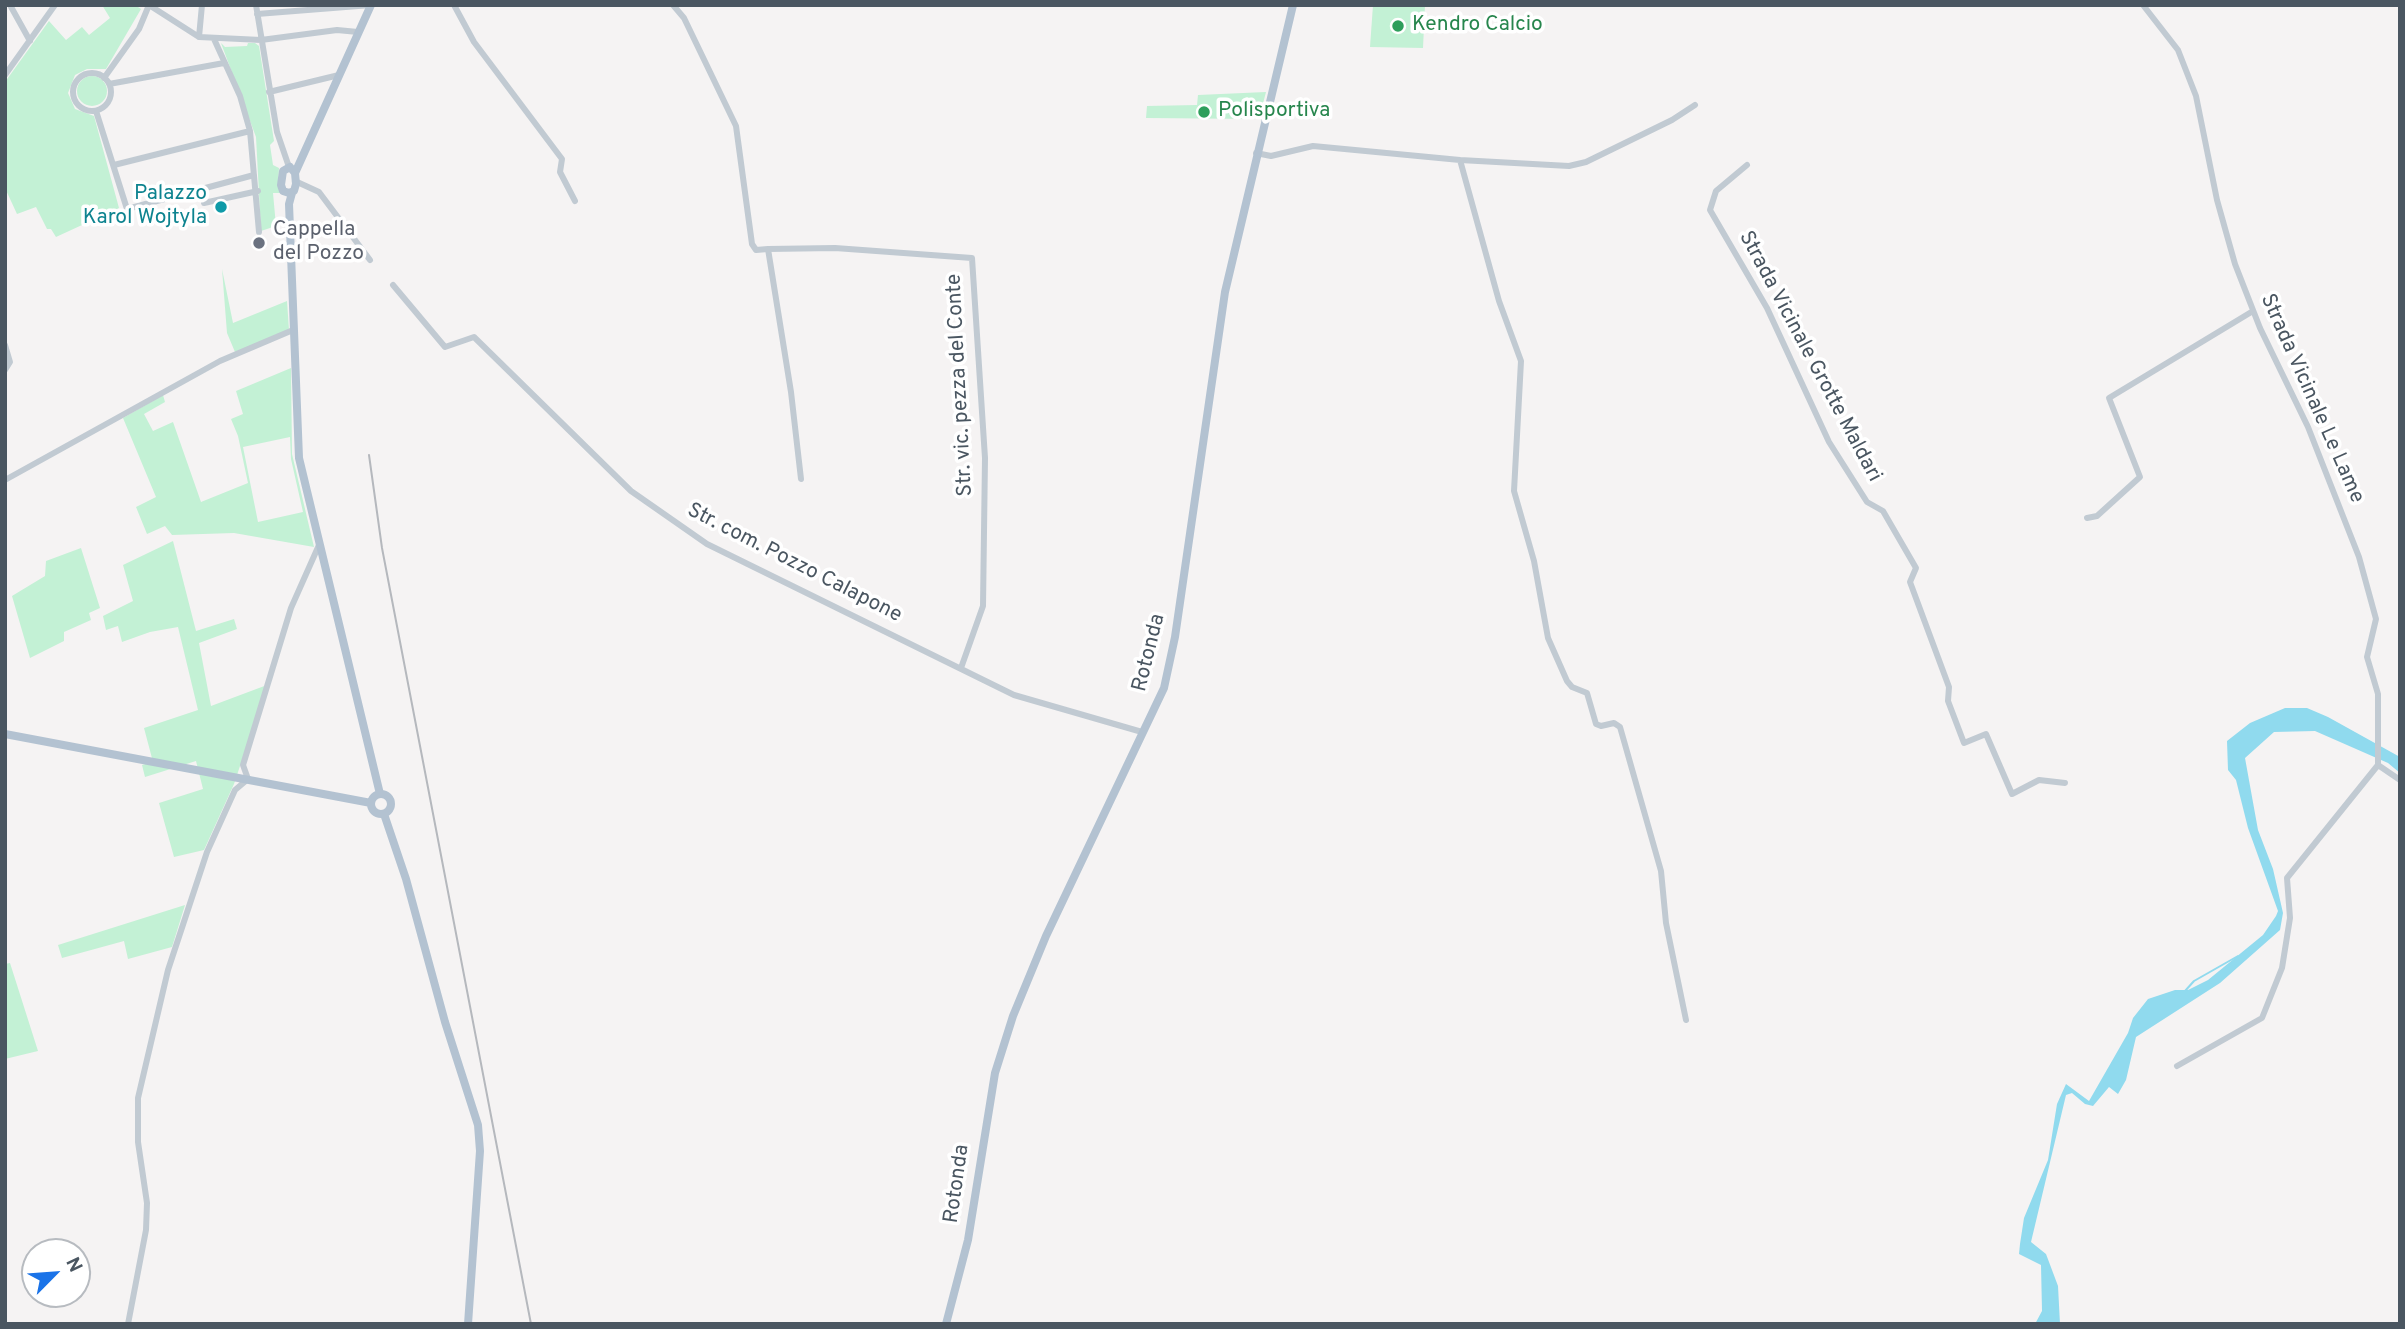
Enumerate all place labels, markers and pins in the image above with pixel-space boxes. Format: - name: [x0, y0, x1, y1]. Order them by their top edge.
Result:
- place label: Kendro Calcio: [1412, 13, 1543, 39]
- marker: Kendro Calcio: [1390, 18, 1406, 34]
- place label: Polisportiva: [1218, 99, 1330, 125]
- marker: Polisportiva: [1196, 104, 1212, 120]
- place label: Palazzo Karol Wojtyla: [83, 182, 207, 232]
- marker: Palazzo Karol Wojtyla: [213, 199, 229, 215]
- place label: Cappella del Pozzo: [273, 218, 364, 268]
- marker: Cappella del Pozzo: [251, 235, 267, 251]

